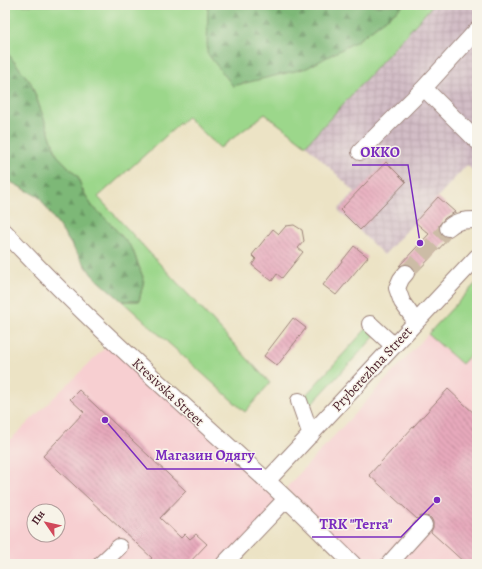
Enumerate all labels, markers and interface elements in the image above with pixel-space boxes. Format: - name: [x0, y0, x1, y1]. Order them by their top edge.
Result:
- callout: OKKO: [352, 138, 408, 165]
- text: OKKO: [360, 142, 400, 162]
- street label: Pryberezhna Street: [328, 322, 417, 416]
- street label: Kresivska Street: [128, 354, 208, 431]
- callout: Магазин Одягу: [147, 442, 262, 469]
- text: Магазин Одягу: [155, 445, 255, 465]
- north arrow: [26, 503, 66, 543]
- text: Пн: [28, 507, 49, 528]
- callout: TRK "Terra": [312, 510, 401, 537]
- text: TRK "Terra": [319, 514, 393, 534]

